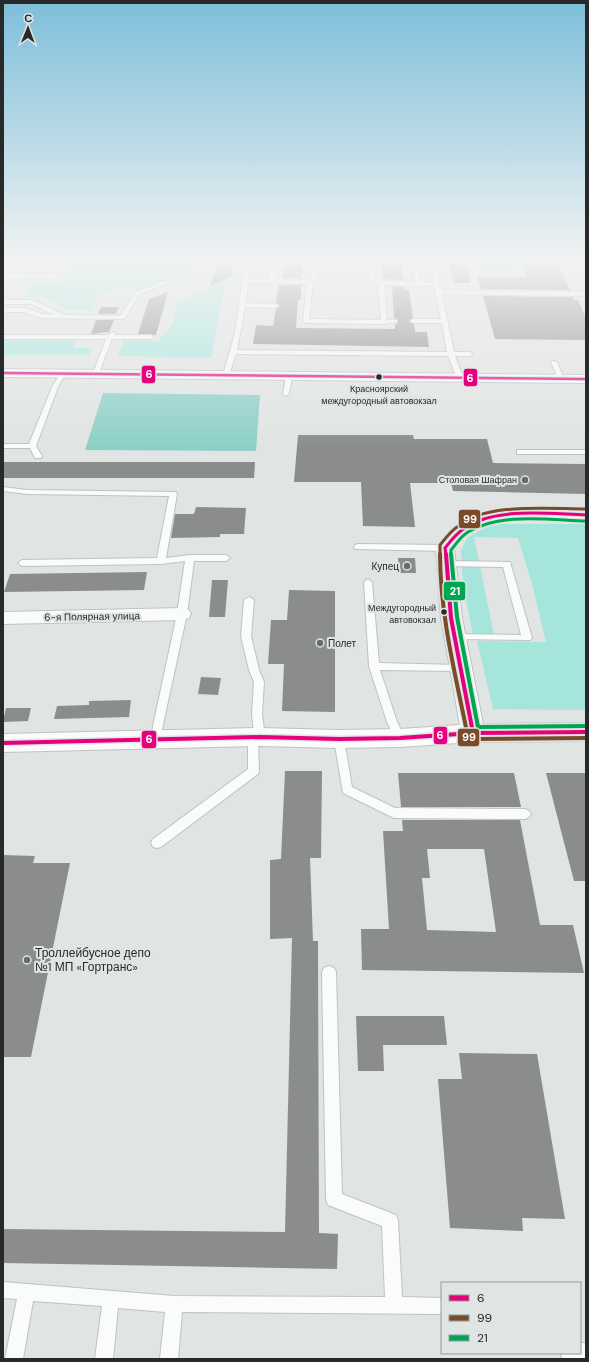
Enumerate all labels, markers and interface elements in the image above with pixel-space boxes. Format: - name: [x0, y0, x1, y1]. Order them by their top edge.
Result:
- north arrow: [8, 8, 48, 48]
- text: С: [24, 11, 32, 25]
- line badge: 6: [141, 365, 156, 384]
- text: 6: [146, 367, 153, 381]
- line badge: 6: [463, 368, 478, 387]
- text: 6: [467, 371, 474, 385]
- marker: Красноярский междугородный автовокзал: [374, 372, 384, 382]
- place label: Красноярский междугородный автовокзал: [321, 383, 437, 407]
- place label: Столовая Шафран: [439, 474, 517, 486]
- marker: Столовая Шафран: [520, 475, 530, 485]
- line badge: 99: [458, 509, 481, 529]
- text: 99: [463, 512, 477, 526]
- place label: Купец: [371, 560, 399, 573]
- marker: Купец: [402, 561, 412, 571]
- line badge: 21: [443, 581, 466, 601]
- text: 21: [450, 584, 460, 598]
- place label: Междугородный автовокзал: [368, 602, 436, 626]
- marker: Междугородный автовокзал: [439, 607, 449, 617]
- street label: 6-я Полярная улица: [44, 609, 140, 624]
- place label: Полет: [328, 637, 357, 650]
- marker: Полет: [315, 638, 325, 648]
- line badge: 6: [433, 726, 448, 745]
- text: 6: [437, 728, 444, 742]
- line badge: 99: [457, 728, 480, 747]
- line badge: 6: [141, 730, 157, 749]
- text: 99: [462, 730, 476, 744]
- text: 6: [146, 732, 153, 746]
- place label: Троллейбусное депо №1 МП «Гортранс»: [35, 945, 151, 975]
- marker: Троллейбусное депо №1 МП «Гортранс»: [22, 955, 32, 965]
- legend: [441, 1282, 581, 1354]
- text: 6: [477, 1290, 485, 1306]
- text: 99: [477, 1310, 492, 1326]
- text: 21: [477, 1330, 488, 1346]

